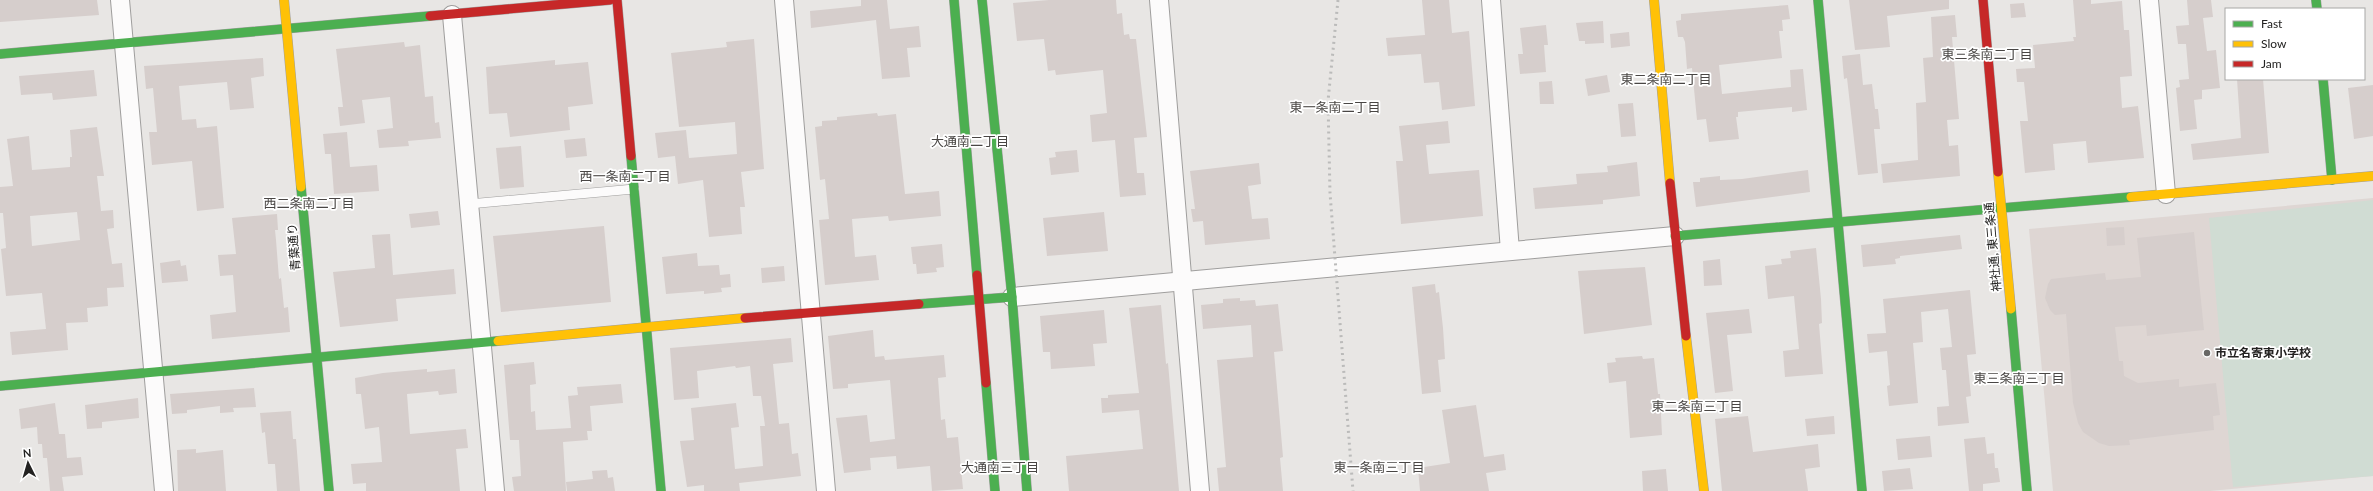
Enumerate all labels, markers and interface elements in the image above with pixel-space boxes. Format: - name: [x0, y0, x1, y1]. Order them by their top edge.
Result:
- legend: [2225, 8, 2365, 80]
- text: Fast: [2261, 16, 2283, 31]
- text: Slow: [2261, 36, 2287, 51]
- district label: 東三条南二丁目: [1941, 46, 2033, 62]
- text: Jam: [2261, 56, 2282, 71]
- district label: 東二条南二丁目: [1620, 71, 1712, 87]
- district label: 東一条南二丁目: [1289, 99, 1381, 115]
- district label: 大通南二丁目: [931, 133, 1009, 149]
- district label: 西一条南二丁目: [579, 168, 671, 184]
- district label: 西二条南二丁目: [263, 195, 355, 211]
- street label: 神社通, 東三条通: [1981, 202, 2004, 292]
- street label: 青葉通り: [284, 222, 303, 272]
- place label: 市立名寄東小学校: [2215, 345, 2311, 360]
- marker: 市立名寄東小学校: [2202, 348, 2212, 358]
- district label: 東三条南三丁目: [1973, 370, 2065, 386]
- district label: 東二条南三丁目: [1651, 398, 1743, 414]
- north arrow: [8, 443, 48, 483]
- text: N: [22, 446, 32, 459]
- district label: 大通南三丁目: [961, 459, 1039, 475]
- district label: 東一条南三丁目: [1333, 459, 1425, 475]

